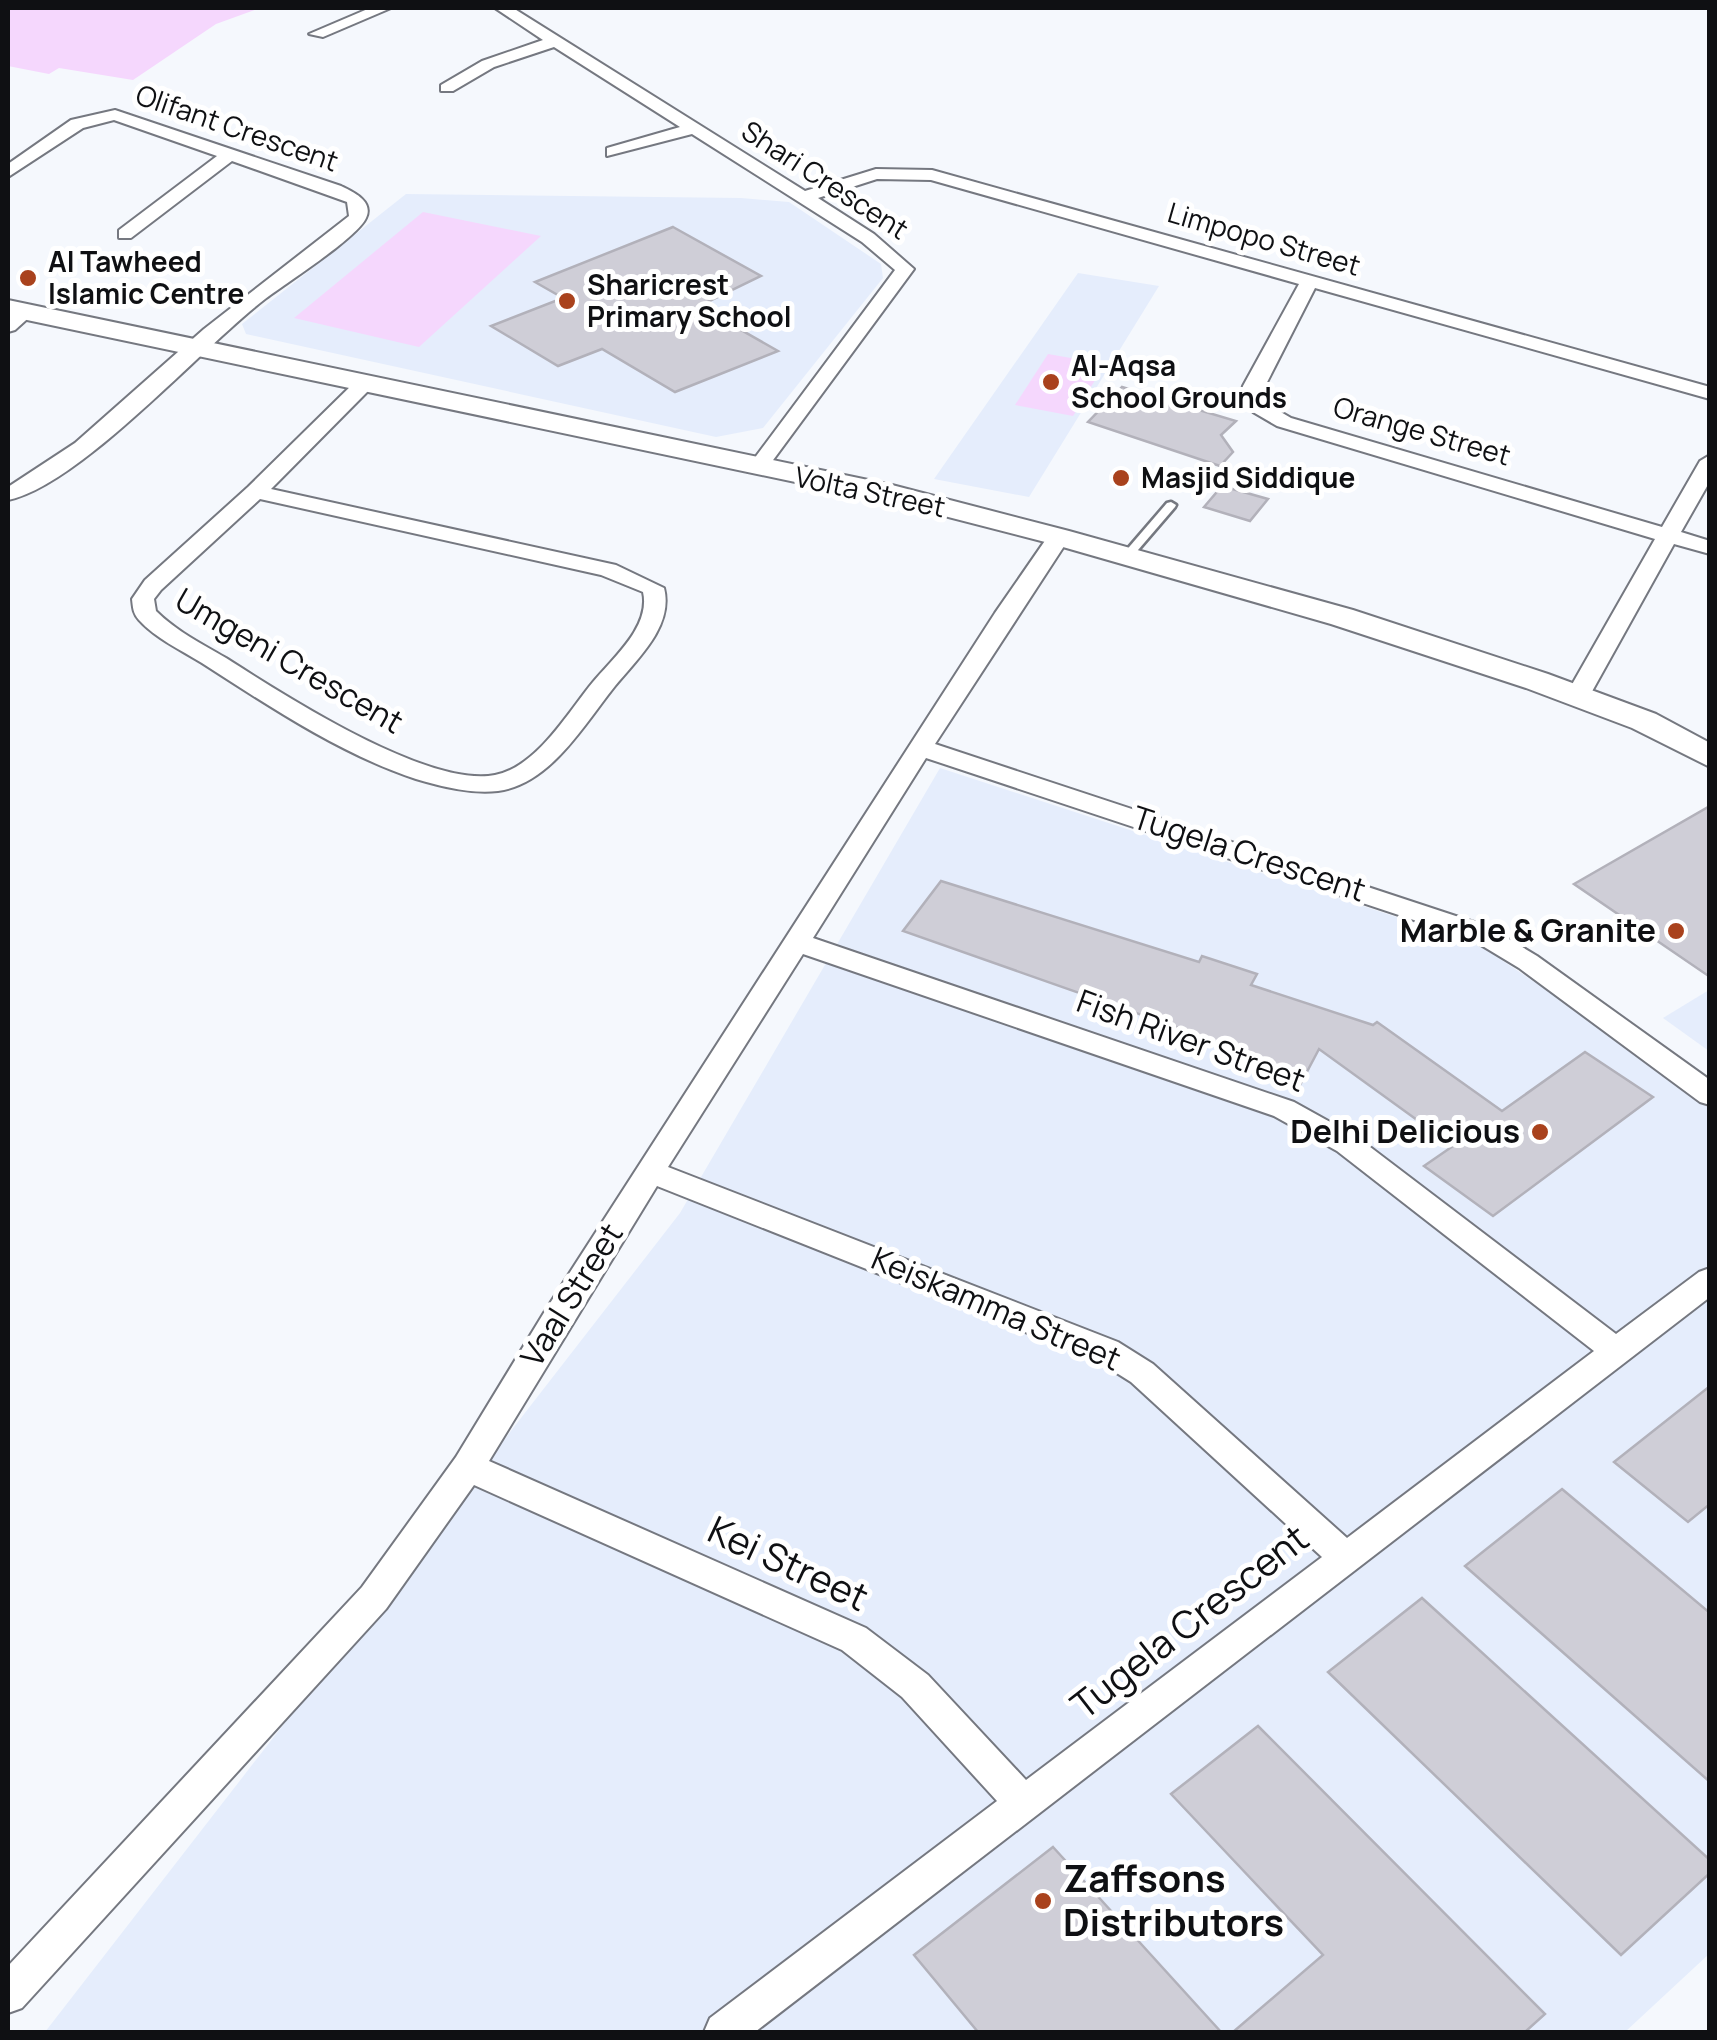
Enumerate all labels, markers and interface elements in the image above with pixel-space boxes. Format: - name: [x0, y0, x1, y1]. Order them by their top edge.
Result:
- street label: Olifant Crescent: [131, 75, 344, 179]
- street label: Shari Crescent: [735, 111, 916, 247]
- street label: Limpopo Street: [1164, 192, 1365, 284]
- place label: Al Tawheed Islamic Centre: [48, 242, 244, 312]
- place label: Sharicrest Primary School: [587, 265, 792, 335]
- marker: Al Tawheed Islamic Centre: [17, 267, 39, 289]
- marker: Sharicrest Primary School: [556, 290, 578, 312]
- place label: Al-Aqsa School Grounds: [1071, 346, 1287, 416]
- marker: Al-Aqsa School Grounds: [1040, 371, 1062, 393]
- street label: Orange Street: [1329, 387, 1515, 473]
- street label: Volta Street: [791, 457, 949, 526]
- place label: Masjid Siddique: [1141, 458, 1355, 496]
- marker: Masjid Siddique: [1110, 467, 1132, 489]
- street label: Umgeni Crescent: [167, 577, 412, 743]
- street label: Tugela Crescent: [1127, 795, 1372, 911]
- place label: Marble & Granite: [1400, 908, 1656, 952]
- marker: Marble & Granite: [1665, 920, 1687, 942]
- street label: Fish River Street: [1071, 978, 1311, 1102]
- place label: Delhi Delicious: [1290, 1109, 1520, 1153]
- marker: Delhi Delicious: [1529, 1121, 1551, 1143]
- street label: Vaal Street: [510, 1214, 633, 1375]
- street label: Keiskamma Street: [865, 1236, 1128, 1380]
- street label: Kei Street: [700, 1502, 877, 1622]
- street label: Tugela Crescent: [1059, 1511, 1318, 1730]
- place label: Zaffsons Distributors: [1063, 1851, 1284, 1947]
- marker: Zaffsons Distributors: [1032, 1890, 1054, 1912]

